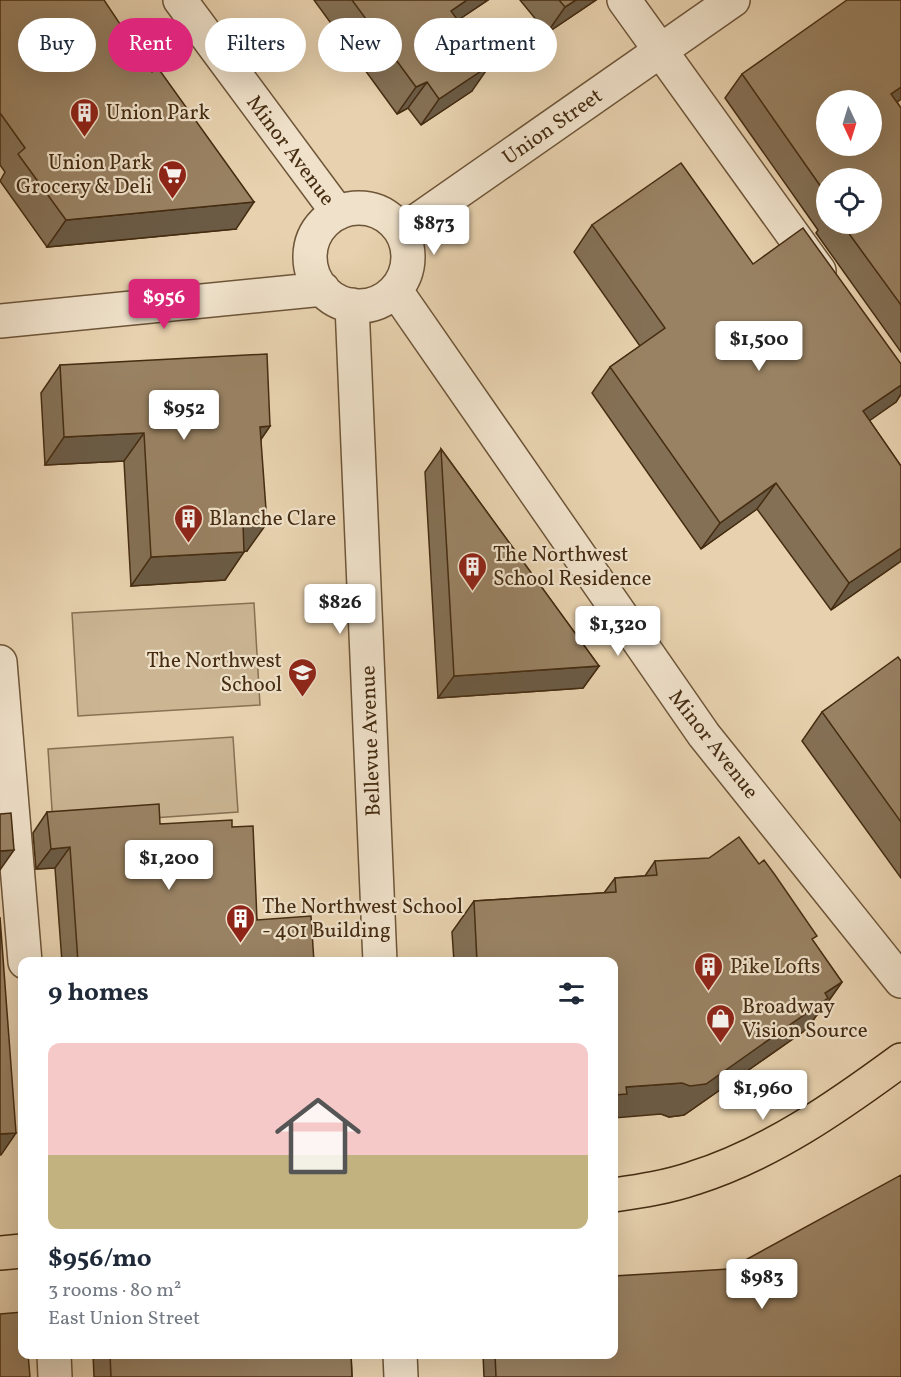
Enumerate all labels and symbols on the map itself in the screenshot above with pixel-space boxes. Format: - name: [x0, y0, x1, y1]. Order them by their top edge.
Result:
- street label: Union Street: [497, 82, 609, 172]
- street label: Minor Avenue: [239, 90, 341, 212]
- north arrow: [816, 90, 882, 156]
- building icon: Union Park: [69, 96, 101, 138]
- place label: Union Park: [106, 99, 210, 128]
- place label: Union Park Grocery & Deli: [16, 149, 153, 202]
- supermarket icon: Union Park Grocery & Deli: [157, 158, 189, 200]
- pin: $873: [398, 205, 470, 256]
- pin: $956: [128, 279, 200, 330]
- pin: $1,500: [710, 321, 808, 372]
- pin: $952: [148, 390, 220, 441]
- building icon: Blanche Clare: [172, 502, 204, 544]
- place label: Blanche Clare: [209, 505, 336, 534]
- place label: The Northwest School Residence: [493, 541, 652, 594]
- building icon: The Northwest School Residence: [456, 550, 488, 592]
- pin: $826: [304, 584, 376, 635]
- pin: $1,320: [569, 606, 667, 657]
- place label: The Northwest School: [147, 647, 282, 700]
- school or university icon: The Northwest School: [287, 656, 319, 698]
- street label: Bellevue Avenue: [354, 665, 389, 817]
- street label: Minor Avenue: [661, 684, 765, 806]
- pin: $1,200: [120, 840, 218, 891]
- place label: The Northwest School - 401 Building: [262, 893, 463, 946]
- building icon: The Northwest School - 401 Building: [225, 902, 257, 944]
- building icon: Pike Lofts: [693, 950, 725, 992]
- place label: Pike Lofts: [730, 953, 820, 982]
- place label: Broadway Vision Source: [742, 993, 868, 1046]
- shop icon: Broadway Vision Source: [705, 1002, 737, 1044]
- pin: $1,960: [714, 1070, 812, 1121]
- pin: $983: [726, 1259, 798, 1310]

